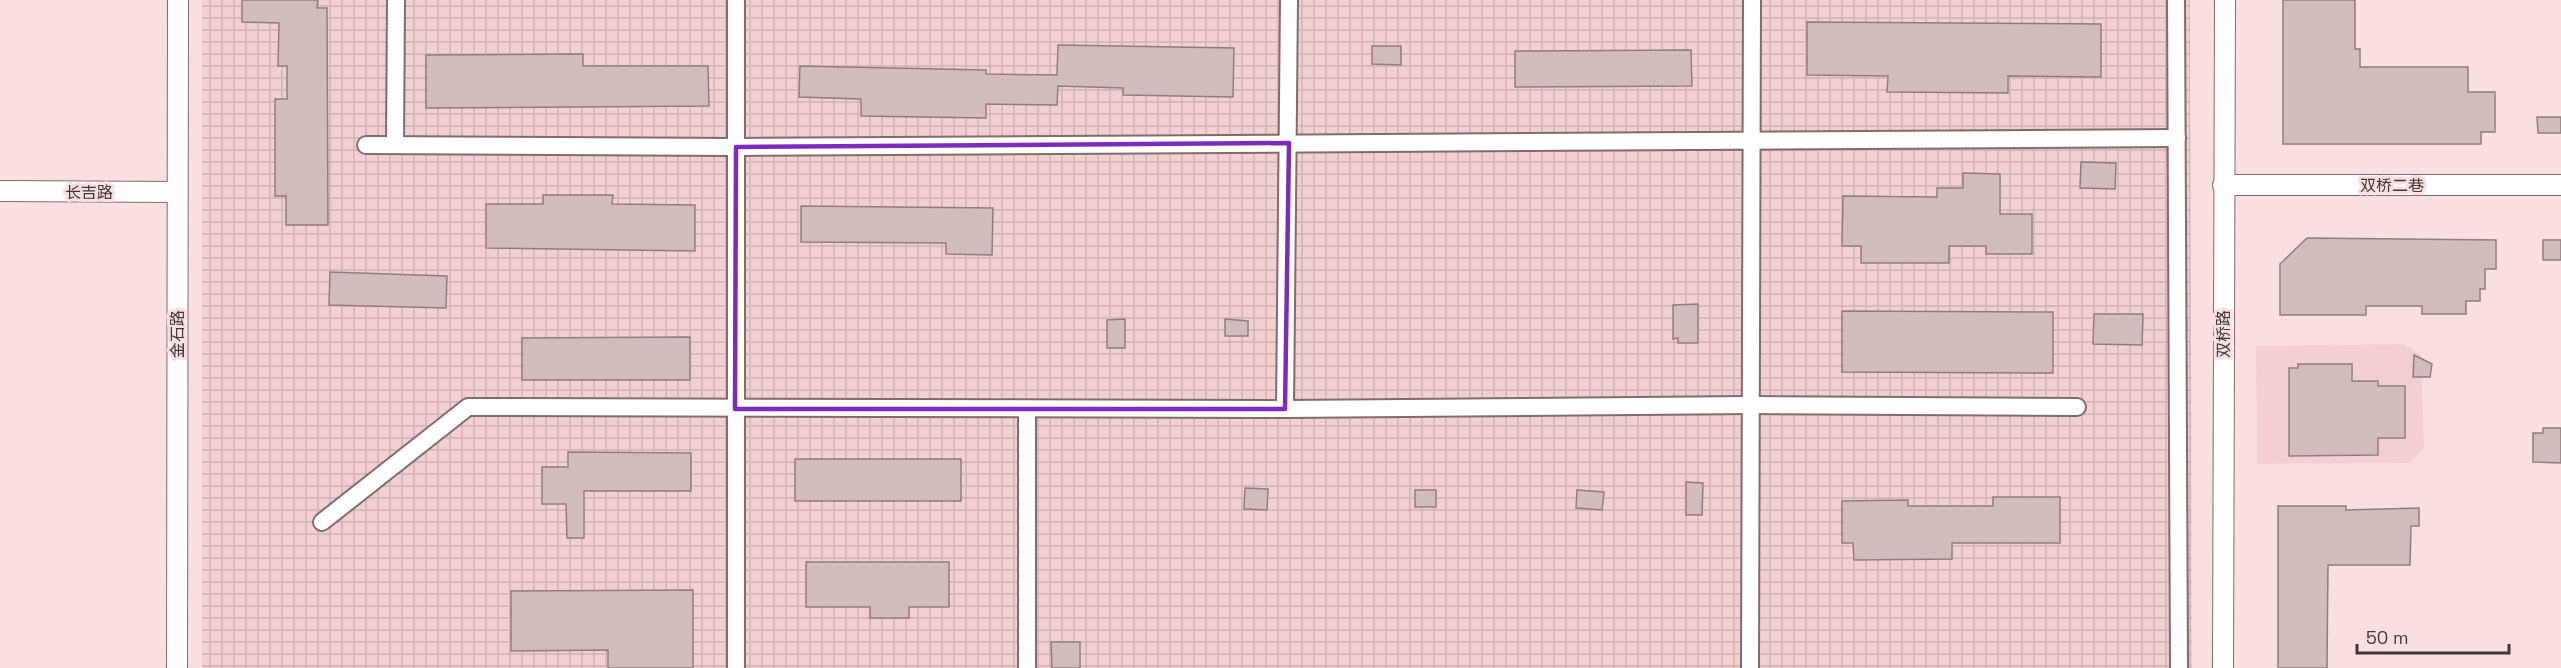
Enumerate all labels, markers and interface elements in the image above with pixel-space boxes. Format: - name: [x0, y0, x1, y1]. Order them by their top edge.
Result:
- street label: 双桥二巷: [2360, 175, 2424, 196]
- street label: 长吉路: [65, 182, 113, 203]
- street label: 金石路: [167, 310, 188, 358]
- street label: 双桥路: [2213, 310, 2234, 358]
- scale bar: [2357, 617, 2508, 655]
- text: 50 m: [2366, 626, 2408, 649]

